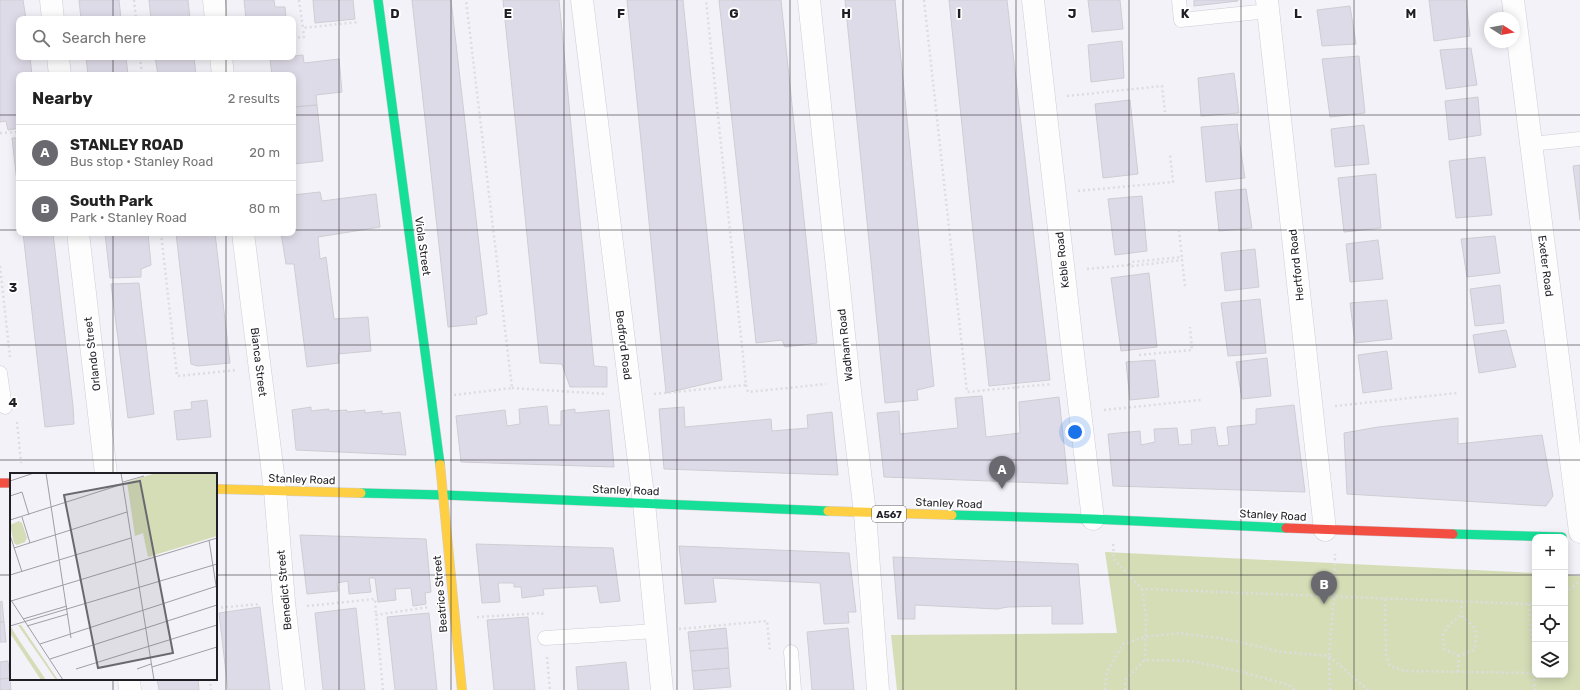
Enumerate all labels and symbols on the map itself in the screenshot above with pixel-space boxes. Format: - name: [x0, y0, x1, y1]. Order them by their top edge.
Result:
- text: D: [390, 6, 400, 21]
- text: E: [504, 6, 512, 21]
- text: F: [617, 6, 625, 21]
- text: G: [729, 6, 739, 21]
- text: H: [841, 6, 851, 21]
- text: I: [957, 6, 961, 21]
- text: J: [1068, 6, 1076, 21]
- text: K: [1181, 6, 1190, 21]
- text: L: [1294, 6, 1302, 21]
- text: M: [1406, 6, 1416, 21]
- north arrow: [1484, 12, 1520, 48]
- street label: Viola Street: [412, 216, 433, 277]
- street label: Hertford Road: [1286, 228, 1307, 302]
- street label: Keble Road: [1053, 231, 1072, 289]
- street label: Exeter Road: [1535, 235, 1556, 297]
- text: 3: [9, 280, 18, 295]
- street label: Wadham Road: [835, 308, 856, 382]
- street label: Bedford Road: [613, 310, 634, 381]
- street label: Orlando Street: [81, 316, 103, 392]
- street label: Bianca Street: [248, 327, 269, 398]
- text: 4: [9, 395, 18, 410]
- your location: [1065, 422, 1085, 442]
- pin: A: [989, 456, 1015, 489]
- street label: Stanley Road: [268, 472, 336, 487]
- inset map: [10, 473, 217, 680]
- street label: Stanley Road: [592, 483, 660, 498]
- street label: Stanley Road: [915, 496, 983, 511]
- road number: A567: [872, 506, 906, 522]
- street label: Stanley Road: [1239, 507, 1307, 524]
- street label: Benedict Street: [274, 549, 294, 631]
- street label: Beatrice Street: [431, 554, 450, 633]
- pin: B: [1311, 571, 1337, 604]

